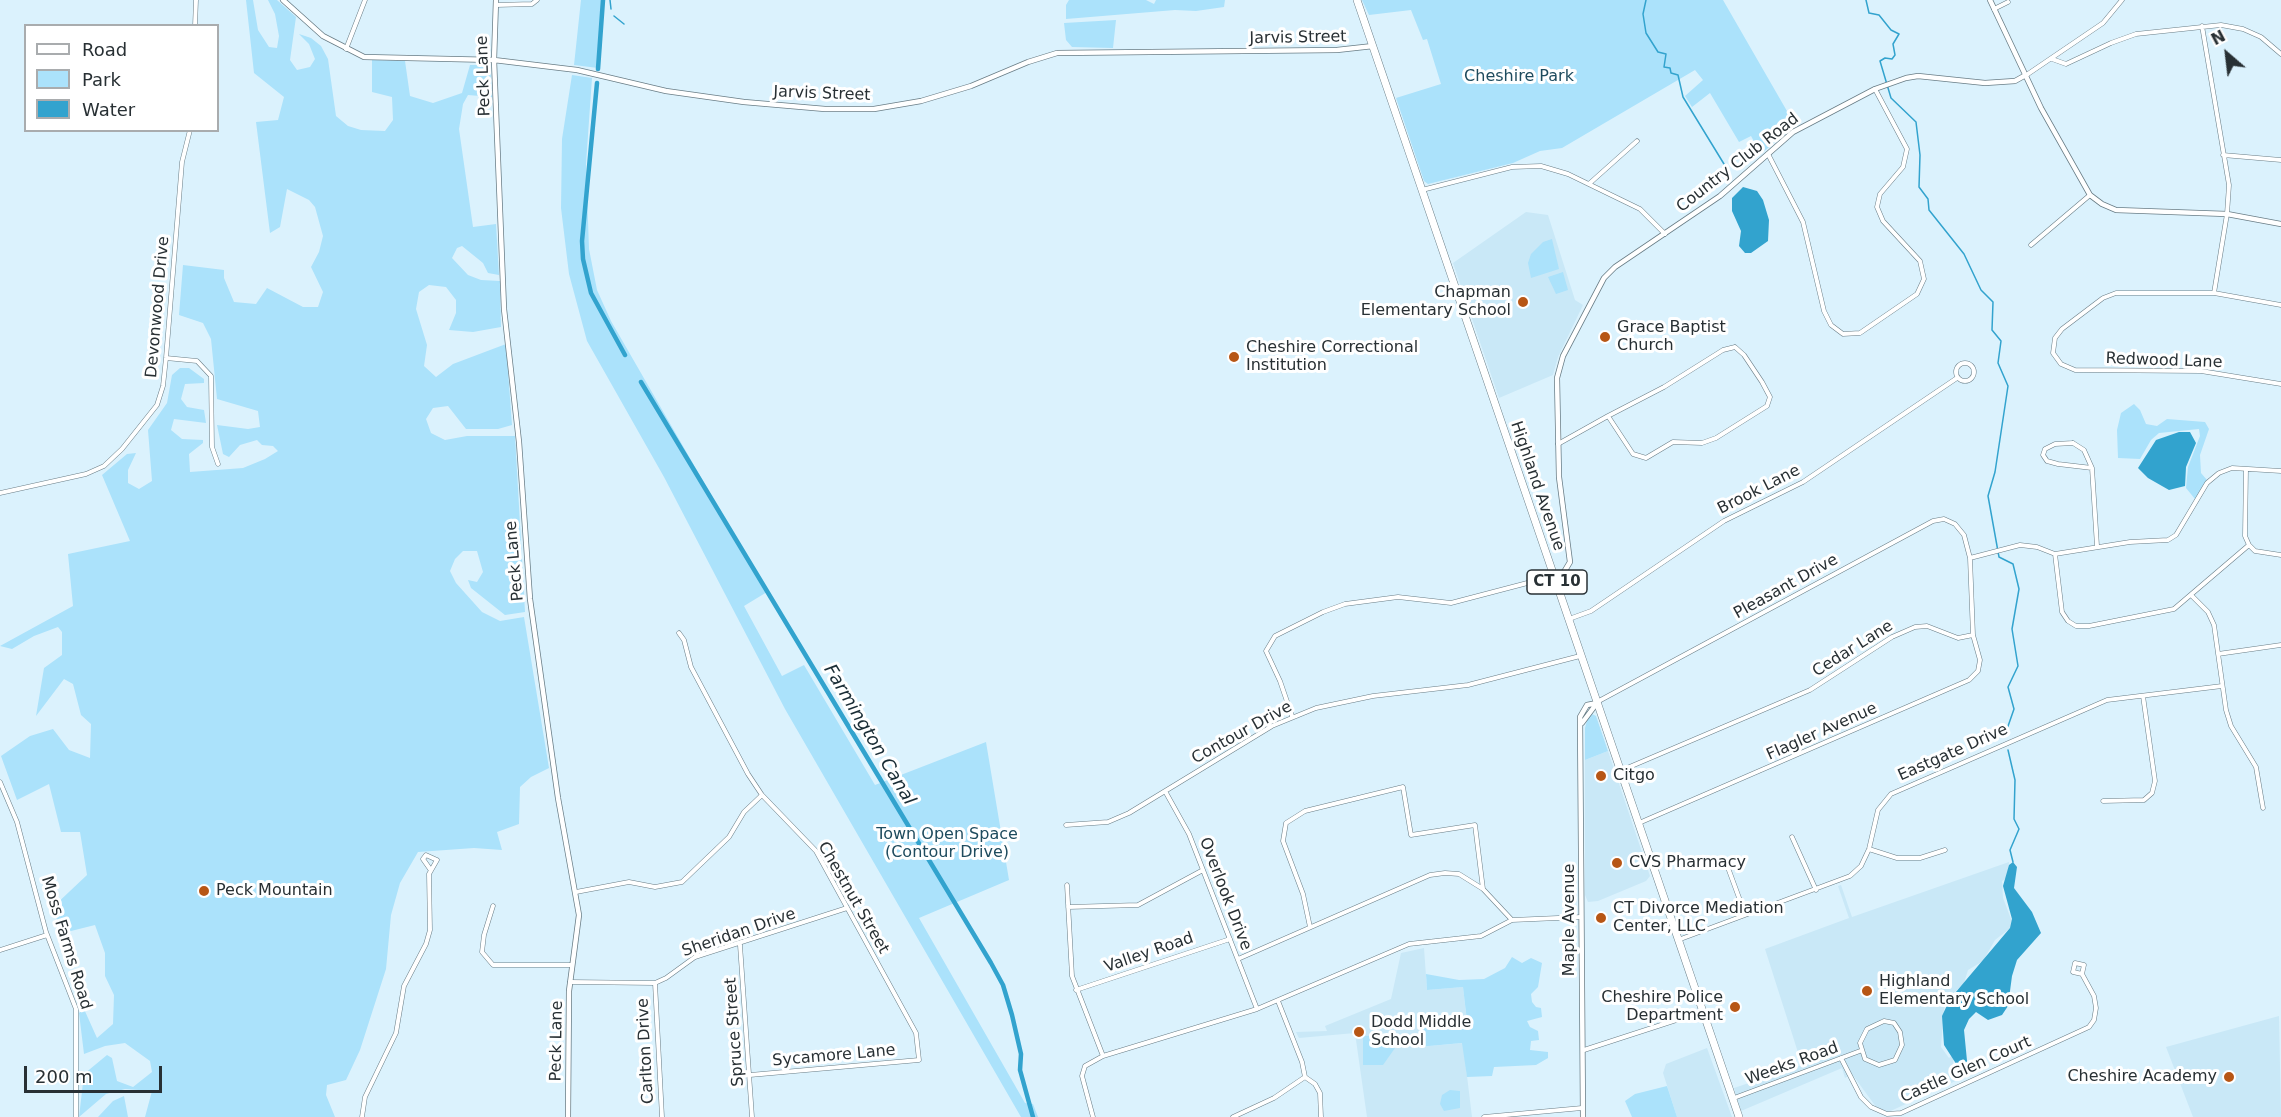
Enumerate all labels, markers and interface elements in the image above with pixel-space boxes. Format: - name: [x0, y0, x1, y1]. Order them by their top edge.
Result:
- legend: [24, 24, 219, 132]
- north arrow: [2197, 24, 2257, 84]
- text: N: [2208, 26, 2229, 49]
- street label: Jarvis Street: [1249, 28, 1347, 48]
- street label: Peck Lane: [473, 35, 495, 117]
- text: Road: [82, 39, 127, 60]
- park label: Cheshire Park: [1464, 67, 1574, 87]
- text: Park: [82, 69, 121, 90]
- street label: Jarvis Street: [773, 83, 871, 105]
- text: Water: [82, 99, 135, 120]
- street label: Country Club Road: [1673, 109, 1803, 217]
- street label: Devonwood Drive: [142, 235, 174, 379]
- place label: Chapman Elementary School: [1361, 283, 1511, 321]
- marker: Chapman Elementary School: [1516, 295, 1530, 309]
- place label: Grace Baptist Church: [1617, 318, 1726, 356]
- marker: Grace Baptist Church: [1598, 330, 1612, 344]
- place label: Cheshire Correctional Institution: [1246, 338, 1418, 376]
- street label: Redwood Lane: [2105, 349, 2223, 373]
- marker: Cheshire Correctional Institution: [1227, 350, 1241, 364]
- street label: Highland Avenue: [1506, 419, 1568, 553]
- street label: Brook Lane: [1715, 461, 1803, 519]
- street label: Peck Lane: [502, 520, 528, 602]
- street label: Pleasant Drive: [1731, 550, 1841, 624]
- road number: CT 10: [1527, 570, 1587, 594]
- street label: Cedar Lane: [1809, 617, 1897, 681]
- water label: Farmington Canal: [818, 661, 920, 809]
- street label: Contour Drive: [1189, 698, 1295, 768]
- street label: Flagler Avenue: [1764, 699, 1880, 765]
- street label: Eastgate Drive: [1895, 720, 2011, 786]
- place label: Citgo: [1613, 766, 1655, 786]
- marker: Citgo: [1594, 769, 1608, 783]
- park label: Town Open Space (Contour Drive): [876, 825, 1018, 863]
- street label: Overlook Drive: [1195, 835, 1255, 953]
- street label: Chestnut Street: [813, 839, 893, 957]
- place label: CVS Pharmacy: [1629, 853, 1746, 873]
- marker: CVS Pharmacy: [1610, 856, 1624, 870]
- street label: Maple Avenue: [1560, 864, 1580, 976]
- street label: Moss Farms Road: [37, 874, 95, 1012]
- place label: Peck Mountain: [216, 881, 333, 901]
- marker: Peck Mountain: [197, 884, 211, 898]
- place label: CT Divorce Mediation Center, LLC: [1613, 899, 1784, 937]
- street label: Sheridan Drive: [680, 905, 798, 961]
- marker: CT Divorce Mediation Center, LLC: [1594, 911, 1608, 925]
- street label: Valley Road: [1102, 929, 1196, 977]
- place label: Highland Elementary School: [1879, 972, 2029, 1010]
- street label: Spruce Street: [722, 977, 748, 1087]
- marker: Highland Elementary School: [1860, 984, 1874, 998]
- place label: Cheshire Police Department: [1601, 988, 1723, 1026]
- street label: Carlton Drive: [634, 998, 658, 1104]
- street label: Peck Lane: [547, 1000, 567, 1082]
- marker: Cheshire Police Department: [1728, 1000, 1742, 1014]
- place label: Dodd Middle School: [1371, 1013, 1471, 1051]
- marker: Dodd Middle School: [1352, 1025, 1366, 1039]
- street label: Castle Glen Court: [1898, 1033, 2034, 1107]
- street label: Weeks Road: [1743, 1038, 1841, 1090]
- street label: Sycamore Lane: [772, 1041, 896, 1071]
- scale bar: [27, 1054, 165, 1092]
- text: 200 m: [35, 1066, 93, 1087]
- place label: Cheshire Academy: [2067, 1067, 2217, 1087]
- marker: Cheshire Academy: [2222, 1070, 2236, 1084]

